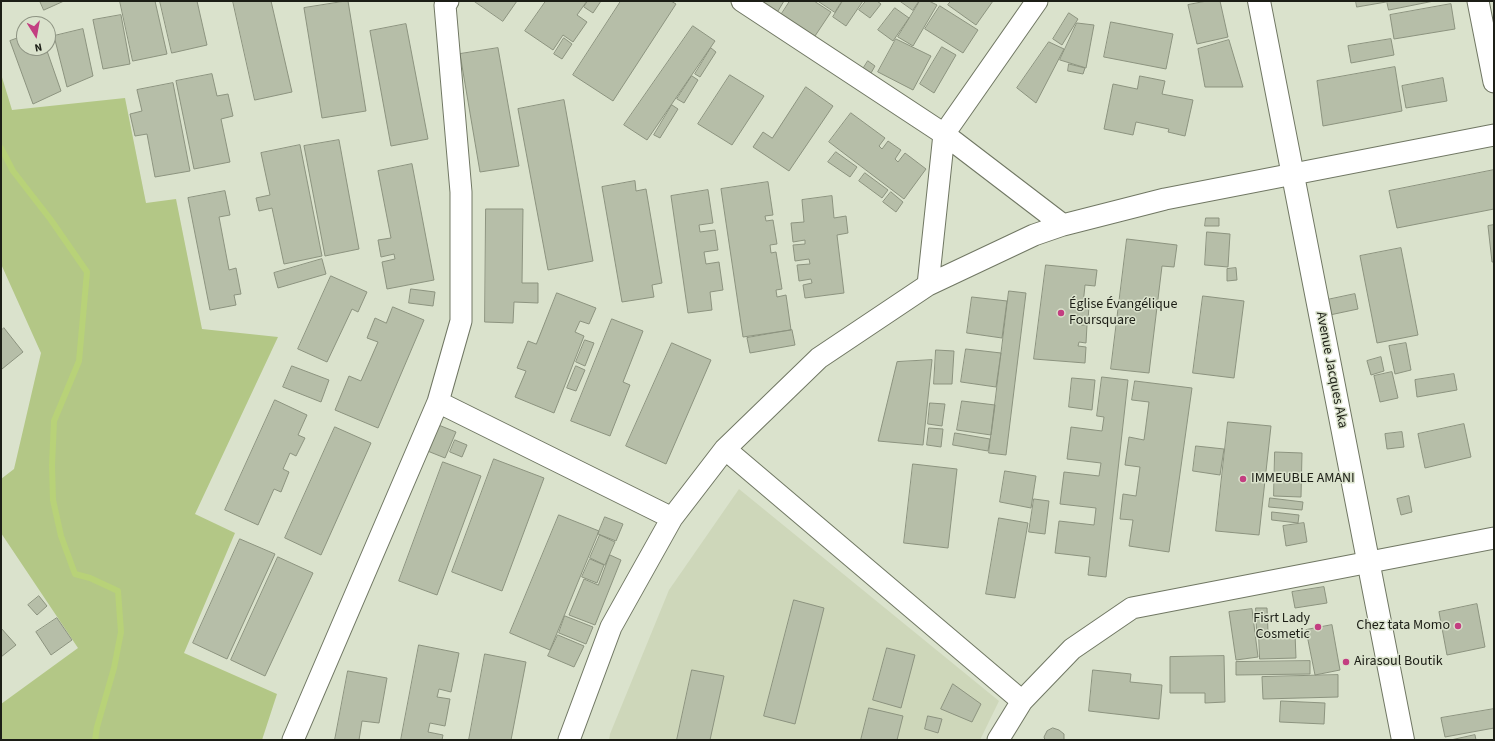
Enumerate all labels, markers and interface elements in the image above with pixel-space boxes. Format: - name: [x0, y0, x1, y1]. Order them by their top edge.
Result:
- north arrow: [16, 16, 56, 56]
- text: N: [33, 39, 43, 55]
- place label: Église Évangélique Foursquare: [1069, 297, 1177, 330]
- marker: Église Évangélique Foursquare: [1056, 308, 1066, 318]
- street label: Avenue Jacques Aka: [1311, 310, 1351, 430]
- place label: IMMEUBLE AMANI: [1251, 471, 1355, 487]
- marker: IMMEUBLE AMANI: [1238, 474, 1248, 484]
- place label: Fisrt Lady Cosmetic: [1253, 611, 1310, 644]
- place label: Chez tata Momo: [1356, 618, 1450, 634]
- marker: Chez tata Momo: [1453, 621, 1463, 631]
- marker: Fisrt Lady Cosmetic: [1313, 622, 1323, 632]
- place label: Airasoul Boutik: [1354, 654, 1443, 670]
- marker: Airasoul Boutik: [1341, 657, 1351, 667]

